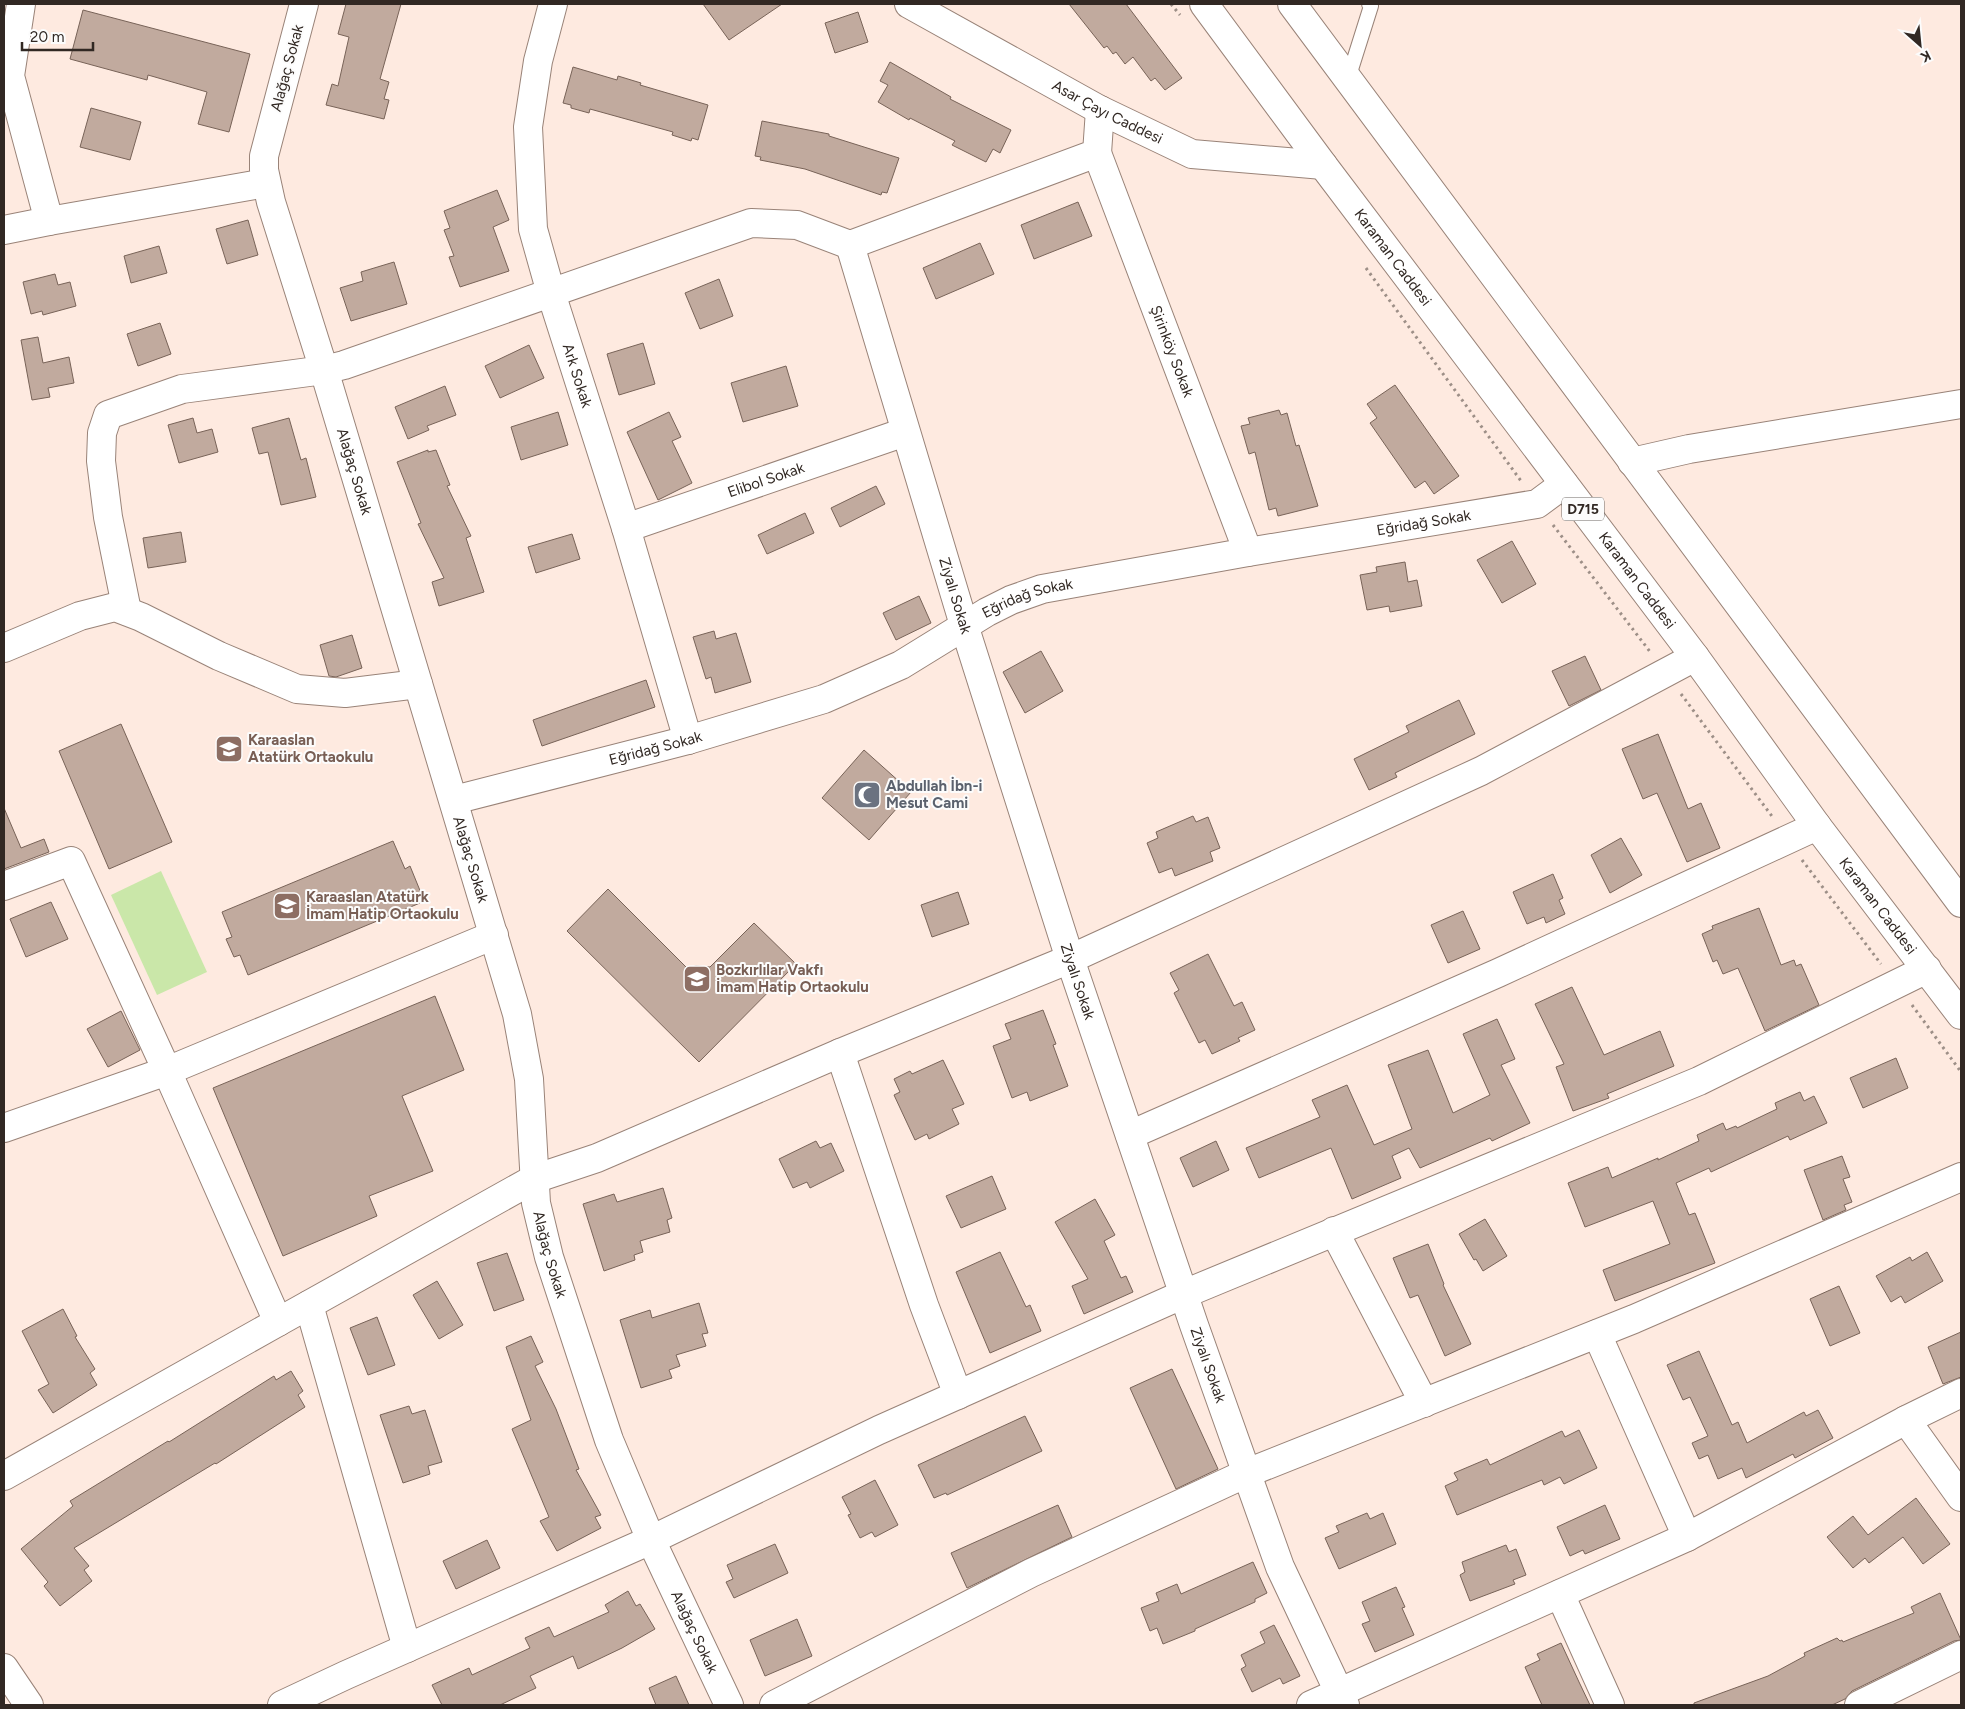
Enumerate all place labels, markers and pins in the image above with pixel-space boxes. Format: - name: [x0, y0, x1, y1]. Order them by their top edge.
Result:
- place label: Karaaslan Atatürk Ortaokulu: [248, 731, 373, 766]
- school or university icon: Karaaslan Atatürk Ortaokulu: [214, 734, 244, 764]
- place label: Abdullah İbn-i Mesut Cami: [886, 776, 983, 812]
- mosque icon: Abdullah İbn-i Mesut Cami: [852, 780, 882, 810]
- place label: Karaaslan Atatürk İmam Hatip Ortaokulu: [306, 888, 459, 923]
- school or university icon: Karaaslan Atatürk İmam Hatip Ortaokulu: [272, 891, 302, 921]
- place label: Bozkırlılar Vakfı İmam Hatip Ortaokulu: [716, 961, 869, 996]
- school or university icon: Bozkırlılar Vakfı İmam Hatip Ortaokulu: [682, 964, 712, 994]

